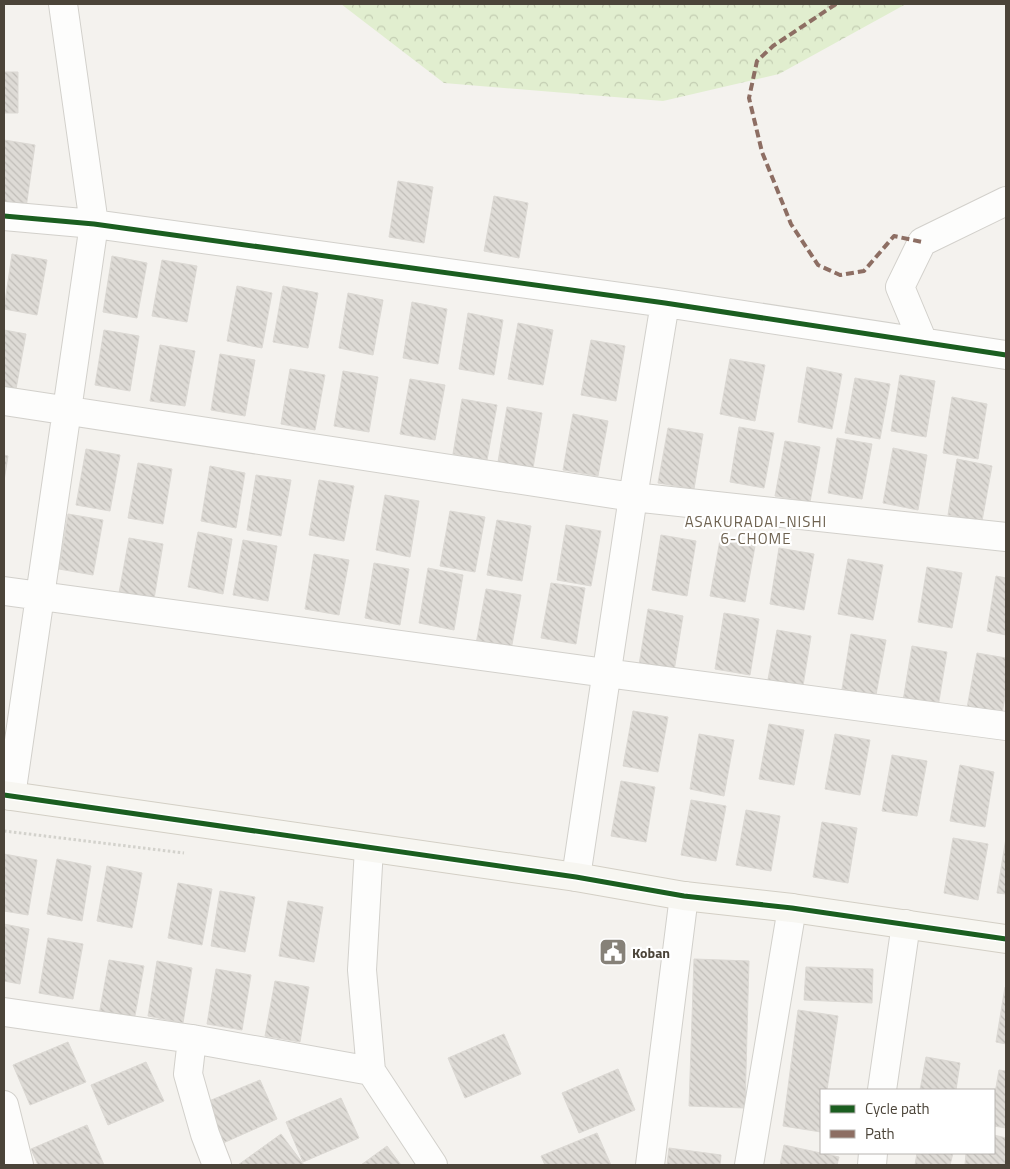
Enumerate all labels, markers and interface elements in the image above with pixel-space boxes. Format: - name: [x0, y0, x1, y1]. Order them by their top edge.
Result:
- district label: ASAKURADAI-NISHI 6-CHOME: [685, 510, 827, 550]
- public building icon: Koban: [598, 937, 628, 967]
- place label: Koban: [632, 942, 670, 963]
- legend: [820, 1089, 995, 1154]
- text: Cycle path: [865, 1097, 930, 1120]
- text: Path: [865, 1122, 895, 1145]

